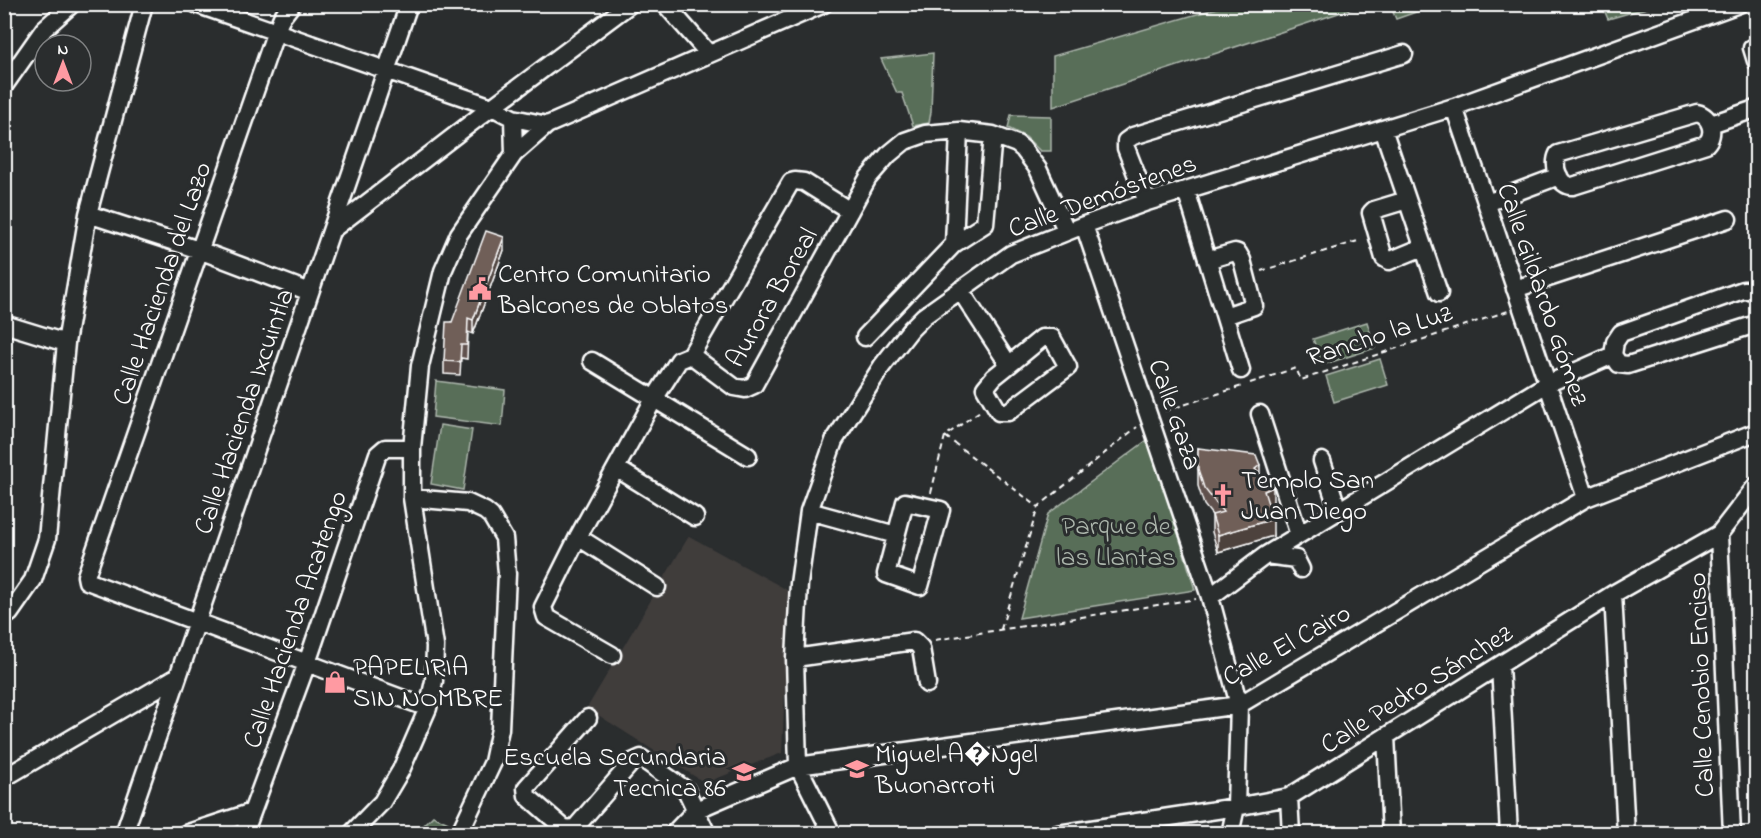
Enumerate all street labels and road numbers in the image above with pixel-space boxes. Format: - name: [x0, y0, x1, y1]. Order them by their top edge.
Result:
- street label: Calle Demóstenes: [1003, 145, 1203, 250]
- street label: Calle Hacienda del Lazo: [103, 157, 223, 411]
- street label: Calle Gildardo Gómez: [1485, 178, 1598, 412]
- street label: Aurora Boreal: [717, 221, 829, 376]
- street label: Calle Hacienda Ixcuintla: [185, 284, 306, 540]
- street label: Rancho la Luz: [1302, 294, 1458, 378]
- street label: Calle Gaza: [1137, 354, 1211, 475]
- street label: Calle Hacienda Acatengo: [234, 486, 359, 754]
- street label: Calle Cenobio Enciso: [1679, 572, 1726, 798]
- street label: Calle El Cairo: [1216, 595, 1359, 698]
- street label: Calle Pedro Sánchez: [1314, 615, 1522, 765]

